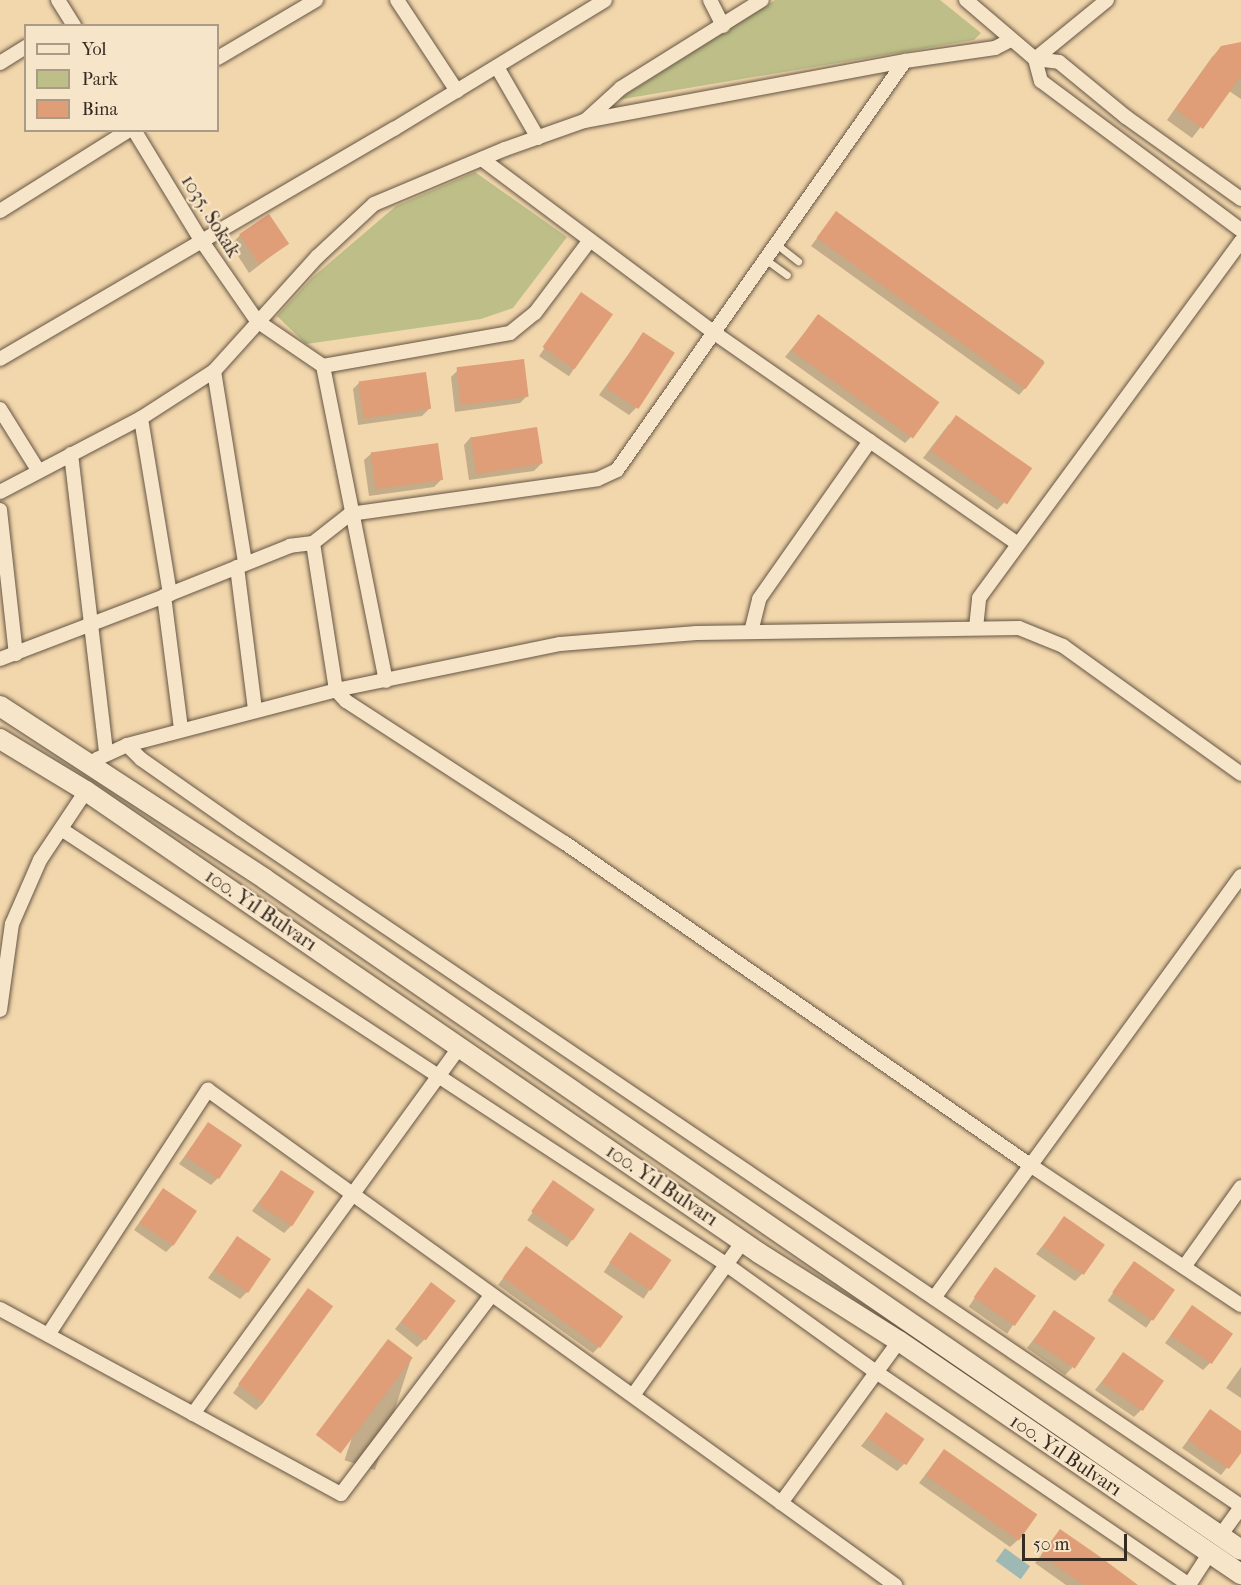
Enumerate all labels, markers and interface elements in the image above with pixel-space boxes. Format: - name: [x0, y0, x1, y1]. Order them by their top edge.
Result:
- legend: [24, 24, 219, 132]
- text: Yol: [82, 39, 107, 60]
- text: Park: [82, 69, 118, 90]
- text: Bina: [82, 99, 118, 120]
- street label: 1035. Sokak: [176, 170, 246, 262]
- street label: 100. Yıl Bulvarı: [201, 864, 321, 956]
- street label: 100. Yıl Bulvarı: [602, 1139, 722, 1231]
- street label: 100. Yıl Bulvarı: [1006, 1409, 1126, 1501]
- scale bar: [1025, 1522, 1130, 1560]
- text: 50 m: [1033, 1534, 1069, 1555]

